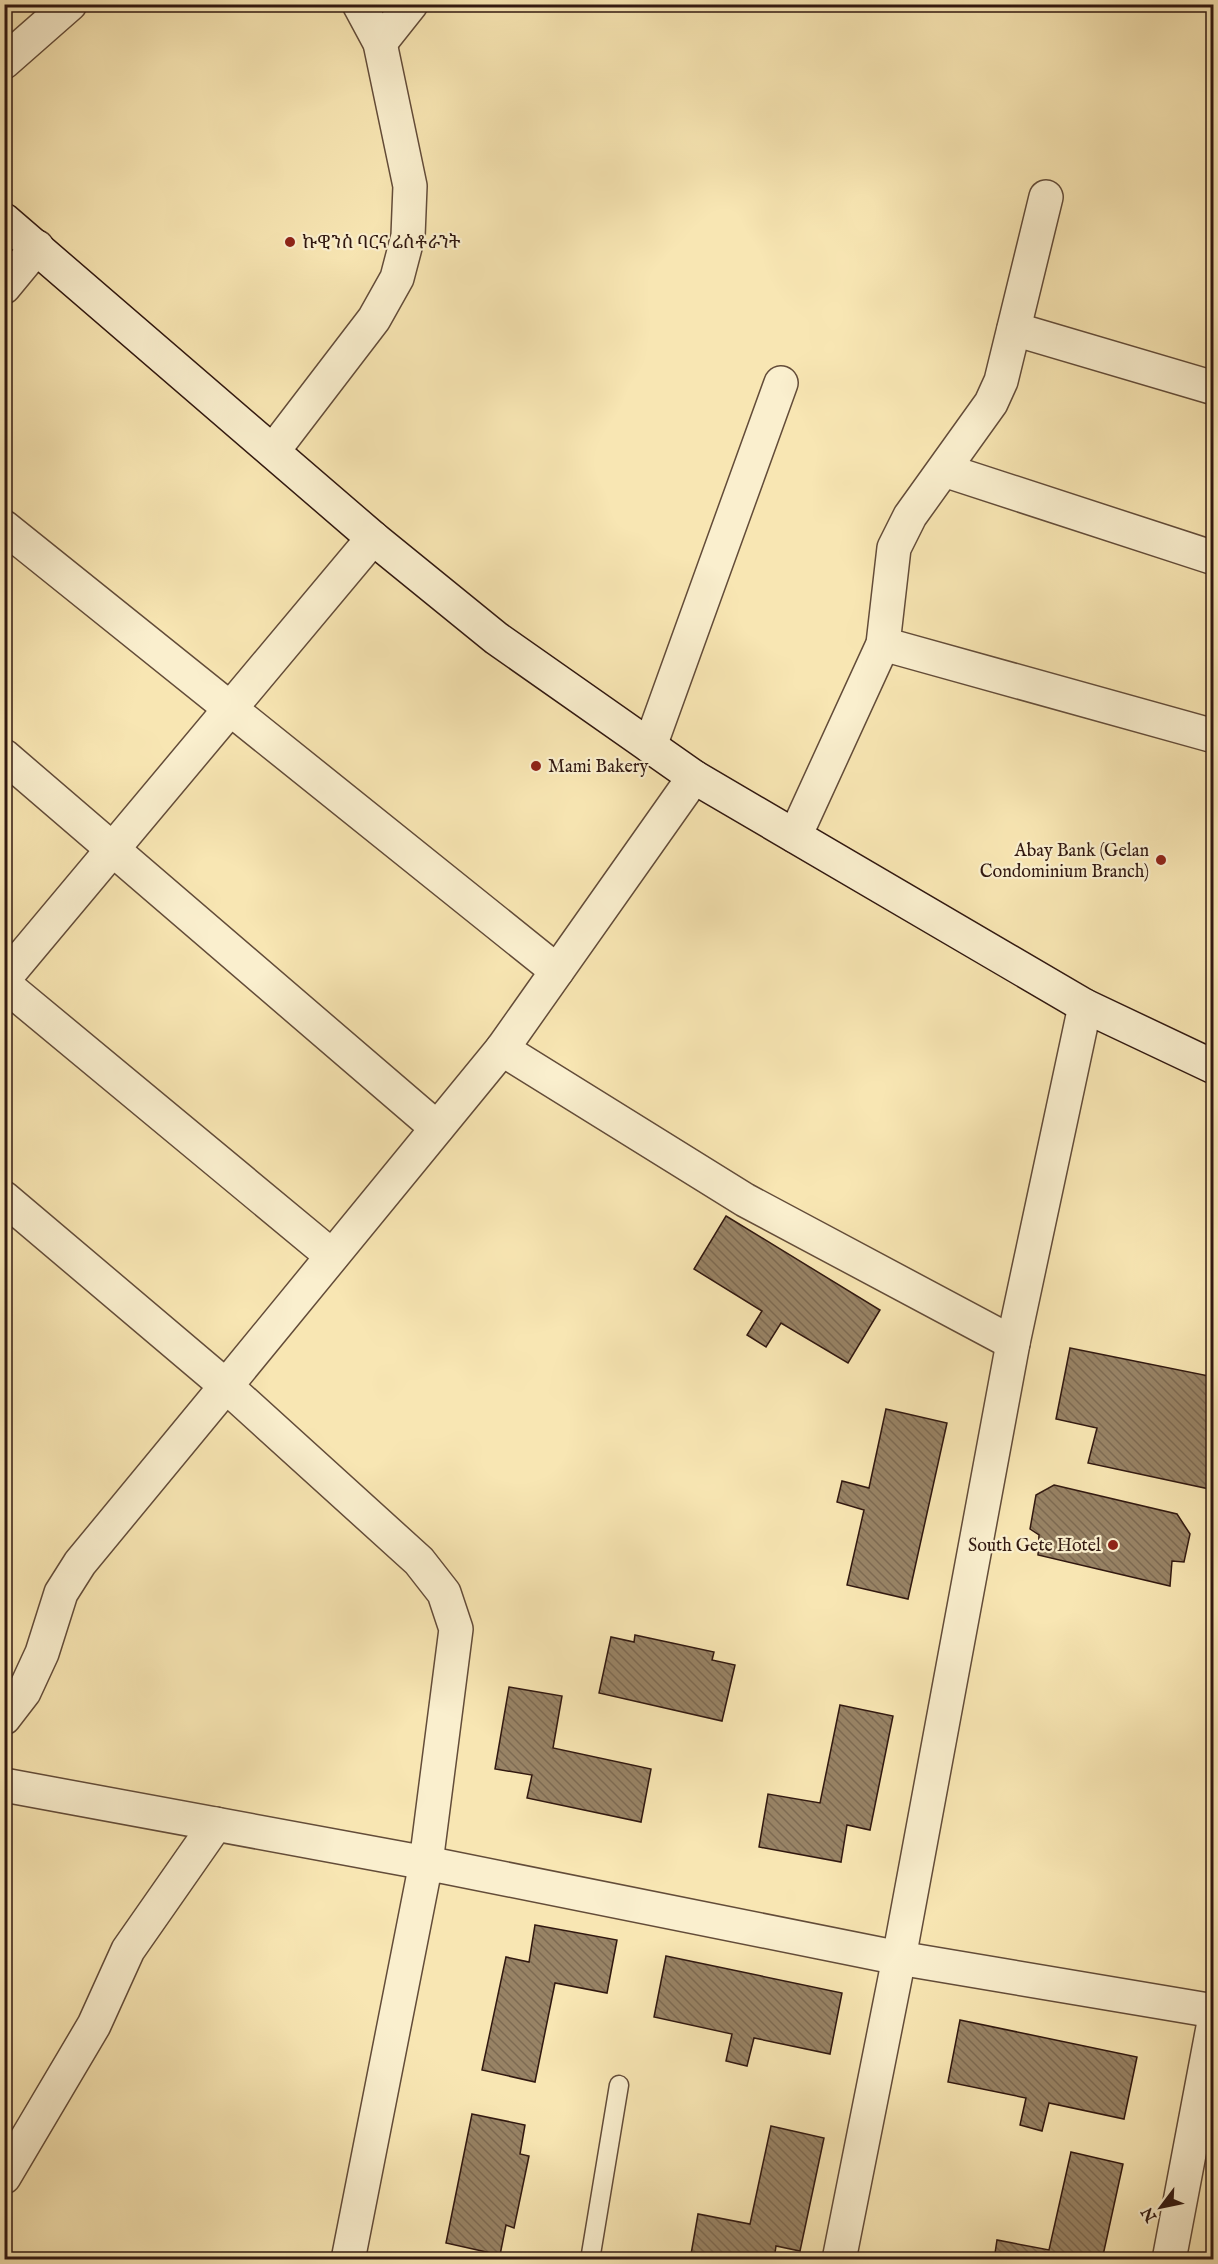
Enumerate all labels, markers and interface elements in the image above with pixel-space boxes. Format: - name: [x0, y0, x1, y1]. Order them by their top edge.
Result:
- place label: ኩዊንስ ባርና ሬስቶራንት: [302, 232, 461, 255]
- marker: ኩዊንስ ባርና ሬስቶራንት: [283, 235, 297, 249]
- place label: Mami Bakery: [548, 756, 648, 779]
- marker: Mami Bakery: [529, 759, 543, 773]
- place label: Abay Bank (Gelan Condominium Branch): [980, 840, 1149, 884]
- marker: Abay Bank (Gelan Condominium Branch): [1154, 853, 1168, 867]
- place label: South Gete Hotel: [968, 1535, 1101, 1558]
- marker: South Gete Hotel: [1106, 1538, 1120, 1552]
- north arrow: [1131, 2177, 1191, 2237]
- text: N: [1138, 2203, 1163, 2226]

